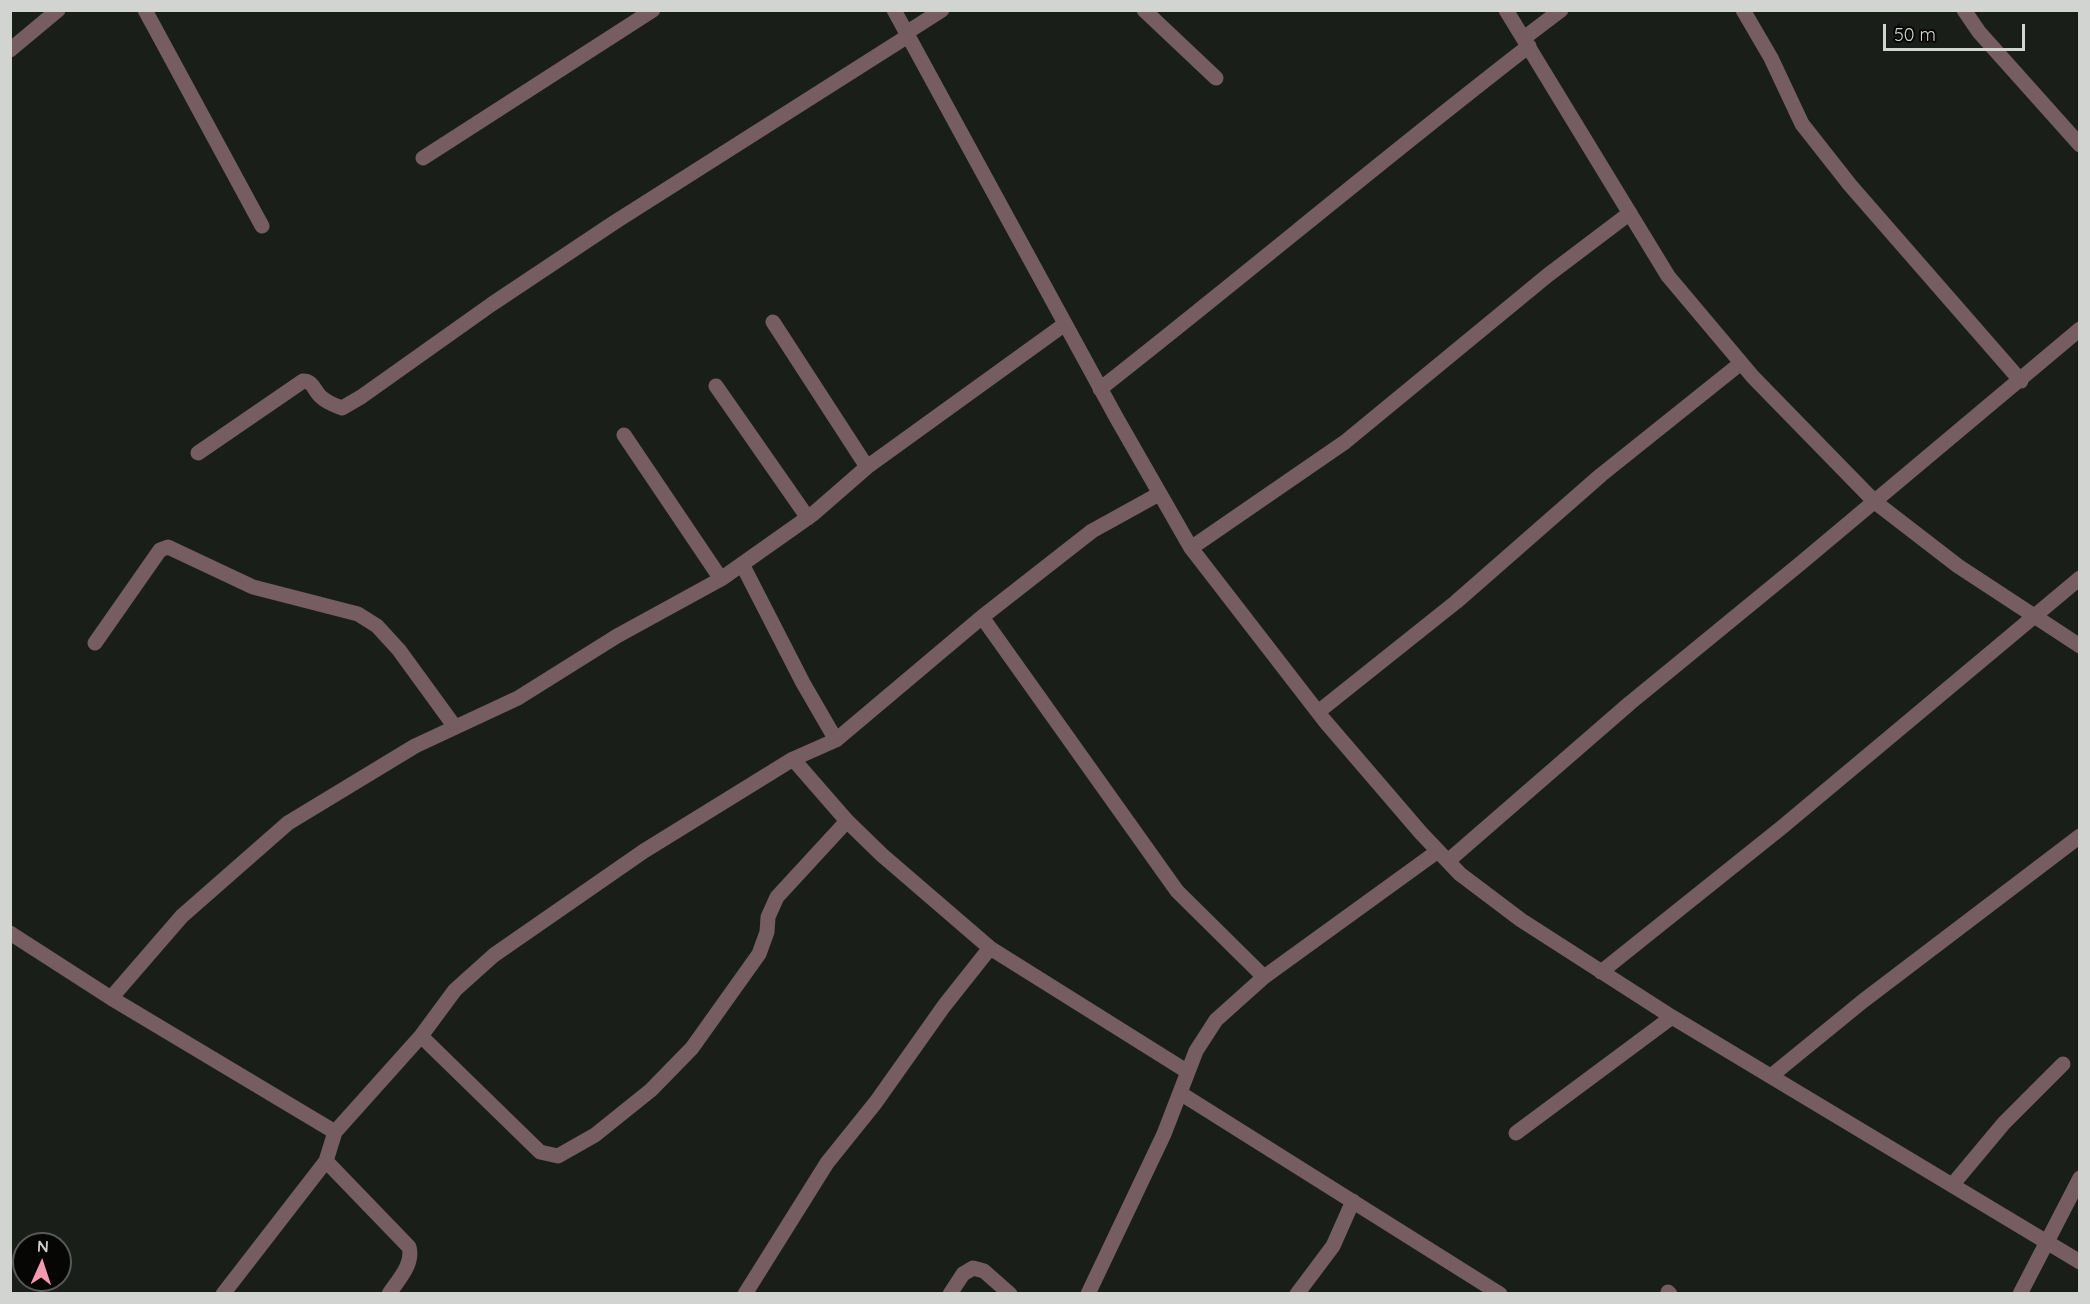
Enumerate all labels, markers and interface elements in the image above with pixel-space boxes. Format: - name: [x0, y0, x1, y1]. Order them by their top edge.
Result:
- scale bar: [1886, 12, 2028, 50]
- text: 50 m: [1894, 23, 1936, 46]
- north arrow: [12, 1232, 72, 1292]
- text: N: [36, 1236, 49, 1256]

